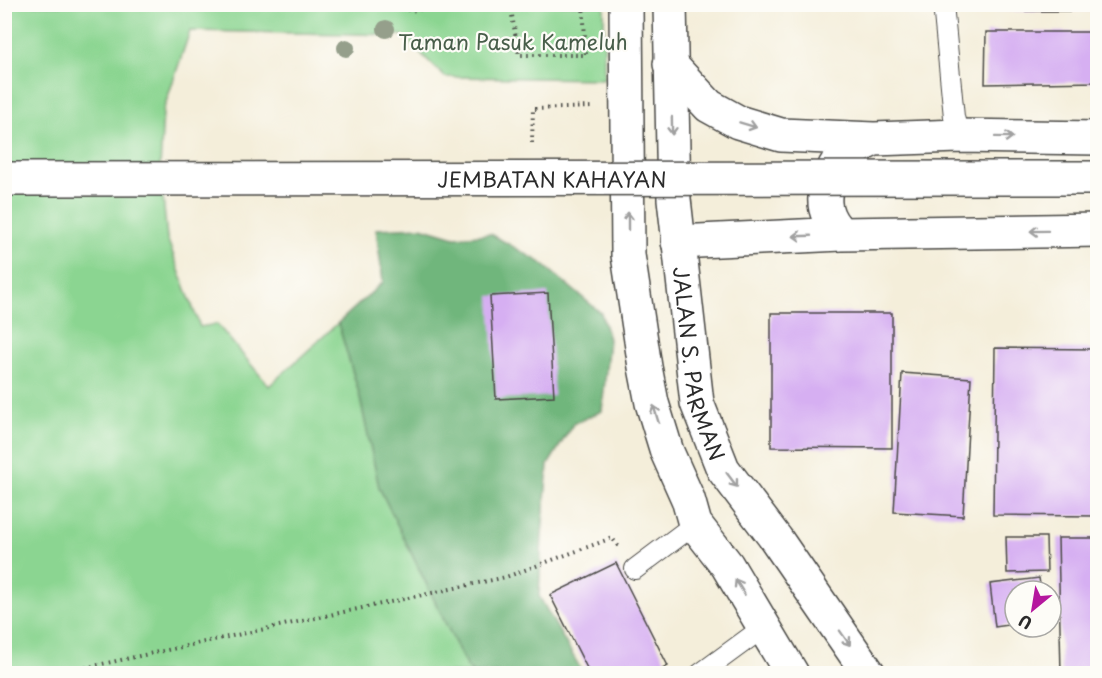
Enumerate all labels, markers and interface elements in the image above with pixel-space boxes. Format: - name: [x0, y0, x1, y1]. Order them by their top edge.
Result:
- park label: Taman Pasuk Kameluh: [398, 25, 628, 57]
- one-way arrow: [666, 115, 678, 135]
- one-way arrow: [738, 120, 757, 131]
- one-way arrow: [994, 131, 1014, 143]
- street label: JEMBATAN KAHAYAN: [437, 162, 667, 195]
- one-way arrow: [622, 212, 634, 232]
- one-way arrow: [1030, 225, 1050, 237]
- one-way arrow: [793, 230, 813, 241]
- street label: JALAN S. PARMAN: [666, 265, 734, 465]
- one-way arrow: [650, 405, 661, 424]
- one-way arrow: [725, 471, 738, 487]
- one-way arrow: [734, 579, 746, 596]
- north arrow: [1003, 579, 1063, 639]
- text: U: [1014, 609, 1036, 636]
- one-way arrow: [839, 630, 851, 646]

